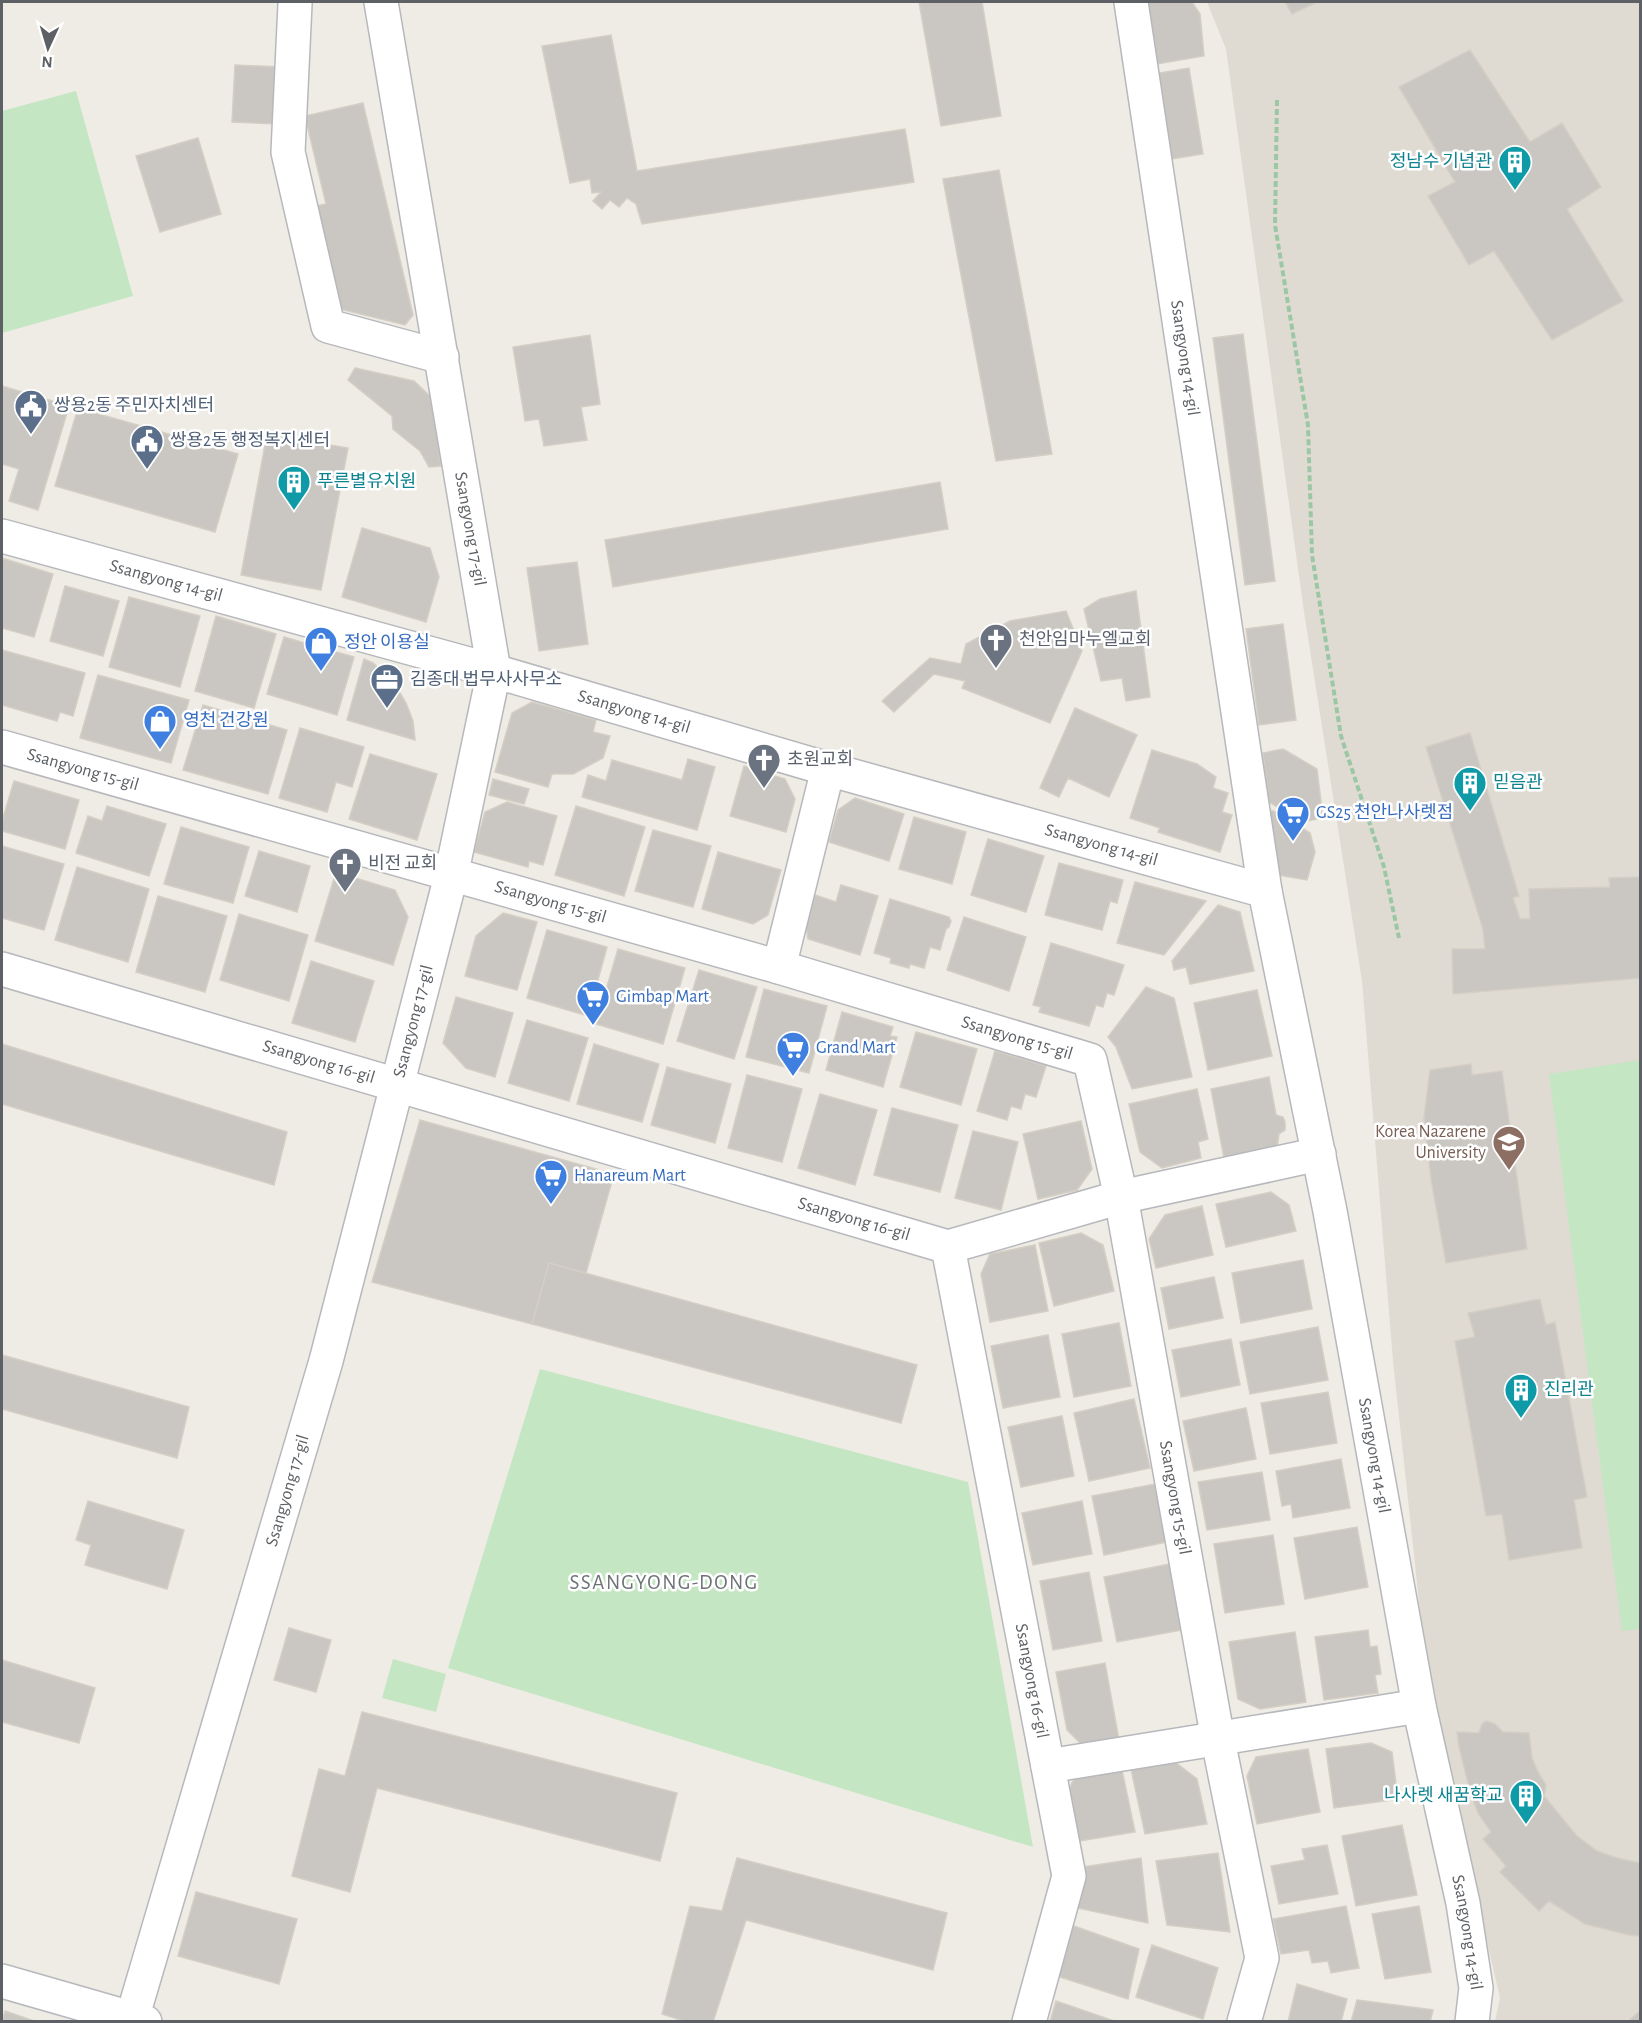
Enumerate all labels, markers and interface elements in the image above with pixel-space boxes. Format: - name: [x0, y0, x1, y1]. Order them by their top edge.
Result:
- north arrow: [18, 18, 78, 78]
- text: N: [41, 54, 53, 70]
- building icon: 정남수 기념관: [1497, 144, 1533, 191]
- place label: 정남수 기념관: [1390, 151, 1492, 171]
- street label: Ssangyong 14-gil: [1167, 299, 1202, 417]
- public building icon: 쌍용2동 주민자치센터: [13, 388, 49, 435]
- place label: 쌍용2동 주민자치센터: [54, 395, 214, 415]
- public building icon: 쌍용2동 행정복지센터: [129, 423, 165, 470]
- place label: 쌍용2동 행정복지센터: [170, 430, 330, 450]
- building icon: 푸른별유치원: [276, 464, 312, 511]
- place label: 푸른별유치원: [317, 471, 416, 491]
- street label: Ssangyong 17-gil: [451, 471, 489, 587]
- street label: Ssangyong 14-gil: [107, 557, 225, 605]
- church icon: 천안임마누엘교회: [978, 622, 1014, 669]
- shop icon: 정안 이용실: [303, 625, 339, 672]
- place label: 천안임마누엘교회: [1019, 629, 1151, 649]
- place label: 정안 이용실: [344, 632, 430, 652]
- office icon: 김종대 법무사사무소: [369, 662, 405, 709]
- place label: 김종대 법무사사무소: [410, 670, 562, 689]
- street label: Ssangyong 14-gil: [575, 687, 692, 737]
- shop icon: 영천 건강원: [142, 703, 178, 750]
- place label: 영천 건강원: [183, 710, 269, 730]
- church icon: 초원교회: [746, 742, 782, 789]
- street label: Ssangyong 15-gil: [25, 746, 141, 794]
- place label: 초원교회: [787, 749, 853, 769]
- building icon: 믿음관: [1452, 765, 1488, 812]
- place label: 믿음관: [1493, 773, 1543, 792]
- supermarket icon: GS25 천안나사렛점: [1275, 795, 1311, 842]
- place label: GS25 천안나사렛점: [1316, 802, 1453, 822]
- street label: Ssangyong 14-gil: [1043, 821, 1160, 870]
- church icon: 비전 교회: [327, 846, 363, 893]
- place label: 비전 교회: [368, 853, 437, 873]
- street label: Ssangyong 15-gil: [492, 878, 608, 927]
- street label: Ssangyong 17-gil: [390, 963, 437, 1079]
- supermarket icon: Gimbap Mart: [575, 979, 611, 1026]
- place label: Gimbap Mart: [616, 988, 709, 1006]
- street label: Ssangyong 15-gil: [959, 1013, 1075, 1063]
- supermarket icon: Grand Mart: [775, 1030, 811, 1077]
- street label: Ssangyong 16-gil: [260, 1037, 377, 1087]
- place label: Grand Mart: [816, 1039, 896, 1057]
- place label: Korea Nazarene University: [1375, 1123, 1486, 1162]
- school or university icon: Korea Nazarene University: [1491, 1124, 1527, 1171]
- supermarket icon: Hanareum Mart: [533, 1158, 569, 1205]
- place label: Hanareum Mart: [574, 1167, 686, 1185]
- street label: Ssangyong 16-gil: [796, 1194, 912, 1244]
- building icon: 진리관: [1503, 1372, 1539, 1419]
- place label: 진리관: [1544, 1379, 1594, 1399]
- street label: Ssangyong 14-gil: [1355, 1397, 1393, 1515]
- street label: Ssangyong 17-gil: [263, 1433, 313, 1549]
- street label: Ssangyong 15-gil: [1156, 1439, 1194, 1556]
- district label: SSANGYONG-DONG: [569, 1572, 759, 1593]
- street label: Ssangyong 16-gil: [1012, 1622, 1051, 1740]
- building icon: 나사렛 새꿈학교: [1508, 1778, 1544, 1825]
- place label: 나사렛 새꿈학교: [1384, 1786, 1503, 1805]
- street label: Ssangyong 14-gil: [1448, 1873, 1485, 1991]

